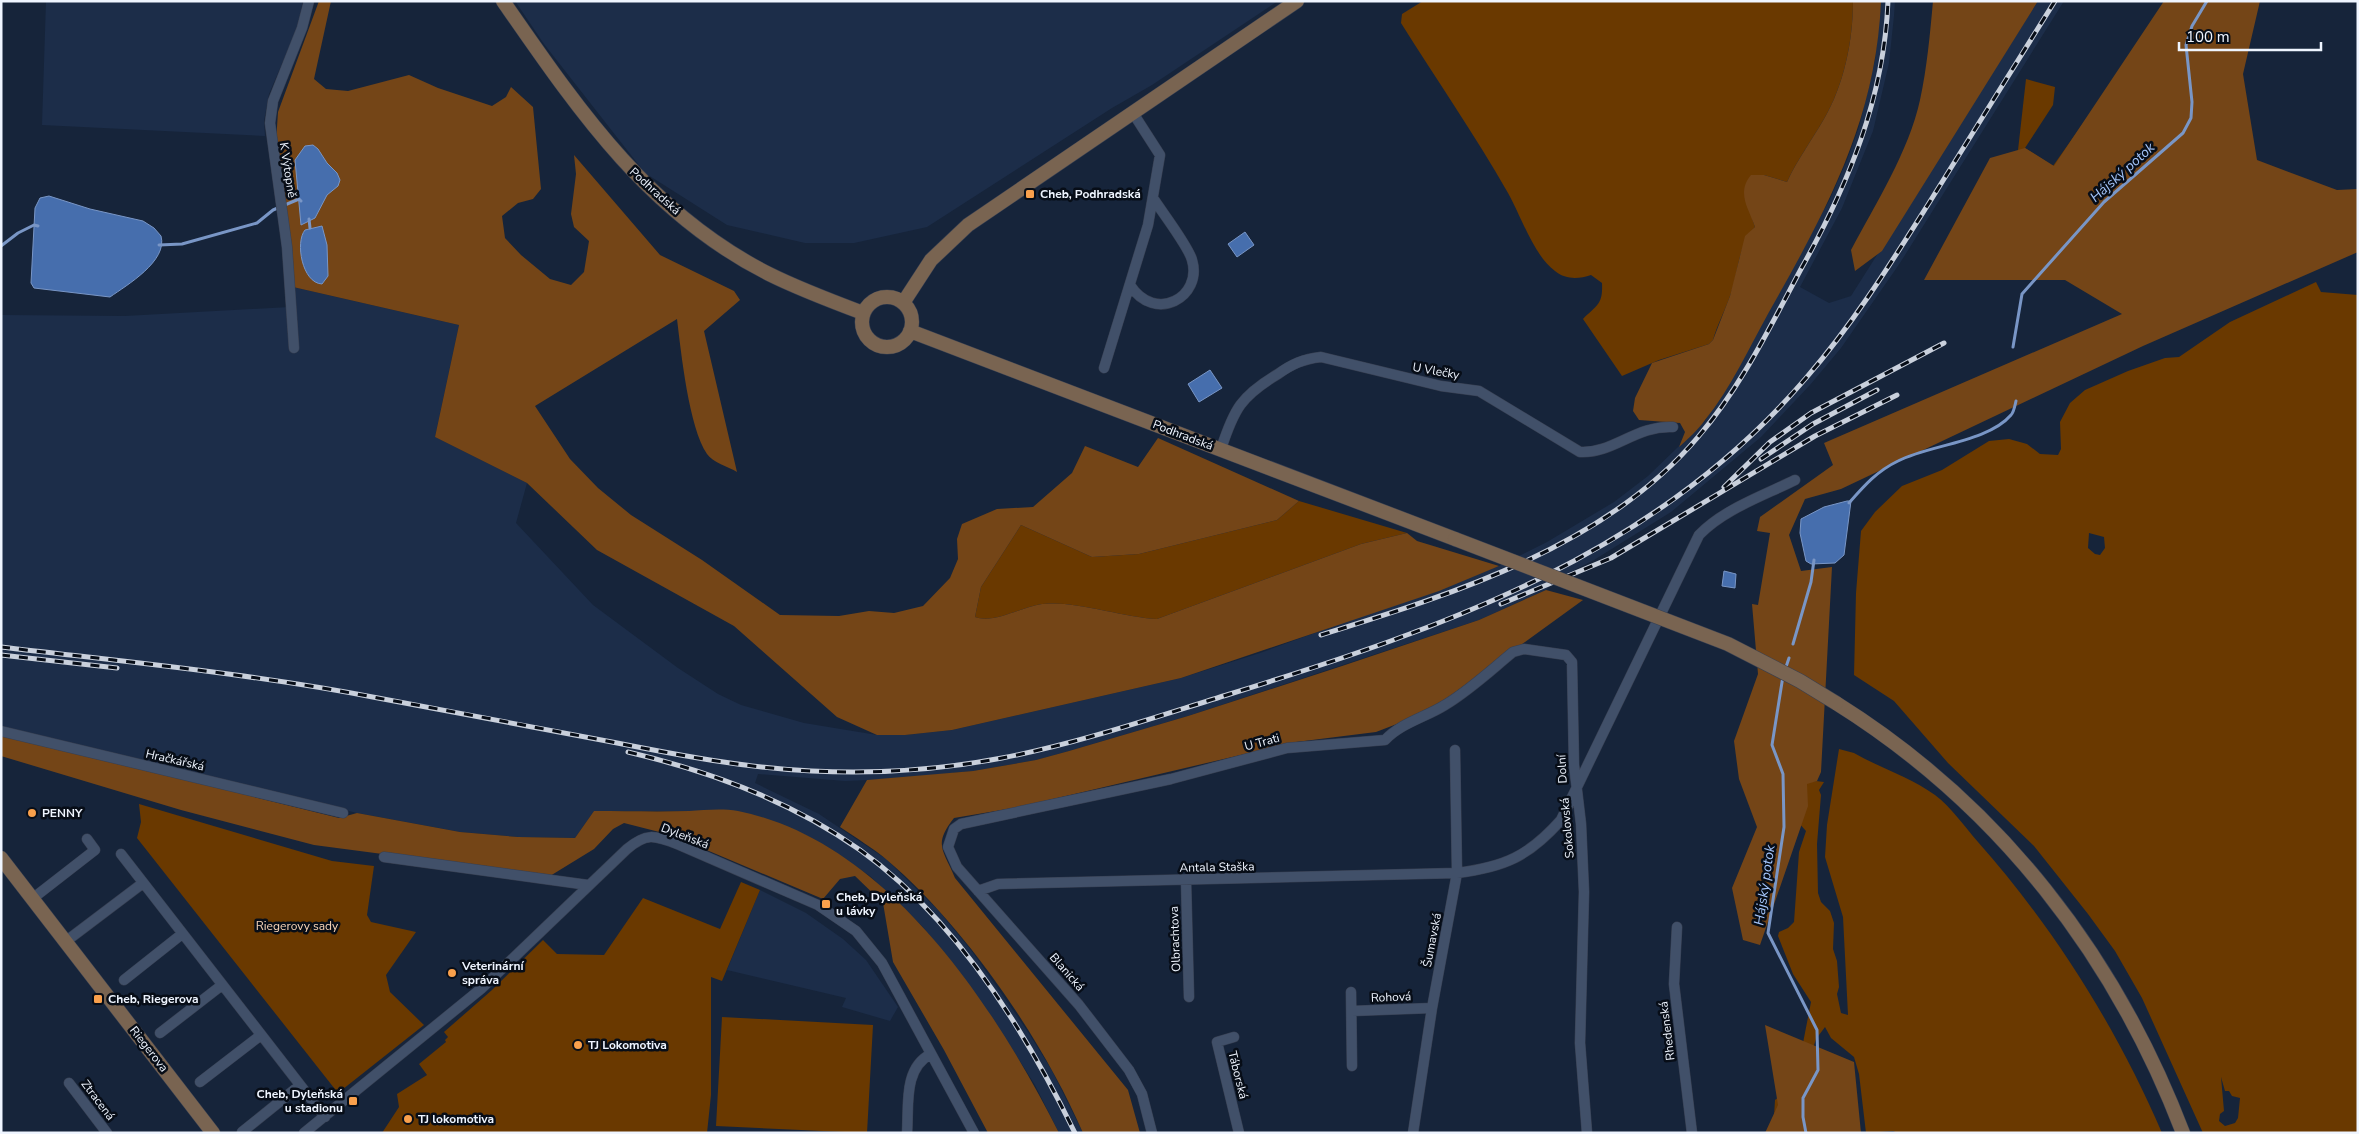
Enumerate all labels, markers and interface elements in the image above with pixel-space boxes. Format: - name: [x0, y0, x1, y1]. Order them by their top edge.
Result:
- scale bar: [2179, 20, 2322, 52]
- text: 100 m: [2186, 27, 2230, 47]
- water label: Hájský potok: [2086, 137, 2160, 207]
- street label: K Výtopně: [276, 141, 300, 199]
- street label: Podhradská: [626, 164, 684, 218]
- place label: Cheb, Podhradská: [1040, 186, 1141, 202]
- marker: Cheb, Podhradská: [1024, 188, 1036, 200]
- street label: U Vlečky: [1411, 359, 1462, 383]
- street label: Podhradská: [1150, 416, 1216, 454]
- street label: U Trati: [1243, 730, 1281, 754]
- street label: Hračkářská: [144, 745, 206, 775]
- street label: Dolní: [1553, 753, 1571, 784]
- street label: Sokolovská: [1556, 797, 1578, 859]
- place label: PENNY: [42, 805, 83, 821]
- marker: PENNY: [26, 807, 38, 819]
- street label: Dyleňská: [659, 820, 711, 852]
- water label: Hájský potok: [1749, 843, 1780, 927]
- street label: Antala Staška: [1179, 858, 1255, 876]
- place label: Cheb, Dyleňská u lávky: [836, 889, 922, 919]
- marker: Cheb, Dyleňská u lávky: [820, 898, 832, 910]
- street label: Olbrachtova: [1166, 906, 1184, 972]
- street label: Šumavská: [1419, 912, 1445, 968]
- park label: Riegerovy sady: [256, 918, 339, 934]
- street label: Blanická: [1046, 950, 1088, 994]
- place label: Veterinární správa: [461, 958, 524, 988]
- marker: Veterinární správa: [446, 967, 458, 979]
- street label: Rohová: [1371, 988, 1411, 1006]
- place label: Cheb, Riegerova: [108, 991, 199, 1007]
- marker: Cheb, Riegerova: [92, 993, 104, 1005]
- street label: Rhedenská: [1655, 1000, 1679, 1062]
- street label: Riegerova: [126, 1023, 172, 1075]
- place label: TJ Lokomotiva: [588, 1037, 667, 1053]
- marker: TJ Lokomotiva: [572, 1039, 584, 1051]
- street label: Táborská: [1224, 1049, 1252, 1101]
- street label: Ztracená: [78, 1077, 118, 1123]
- place label: Cheb, Dyleňská u stadionu: [257, 1086, 343, 1116]
- marker: Cheb, Dyleňská u stadionu: [347, 1095, 359, 1107]
- place label: TJ lokomotiva: [418, 1111, 494, 1127]
- marker: TJ lokomotiva: [402, 1113, 414, 1125]

